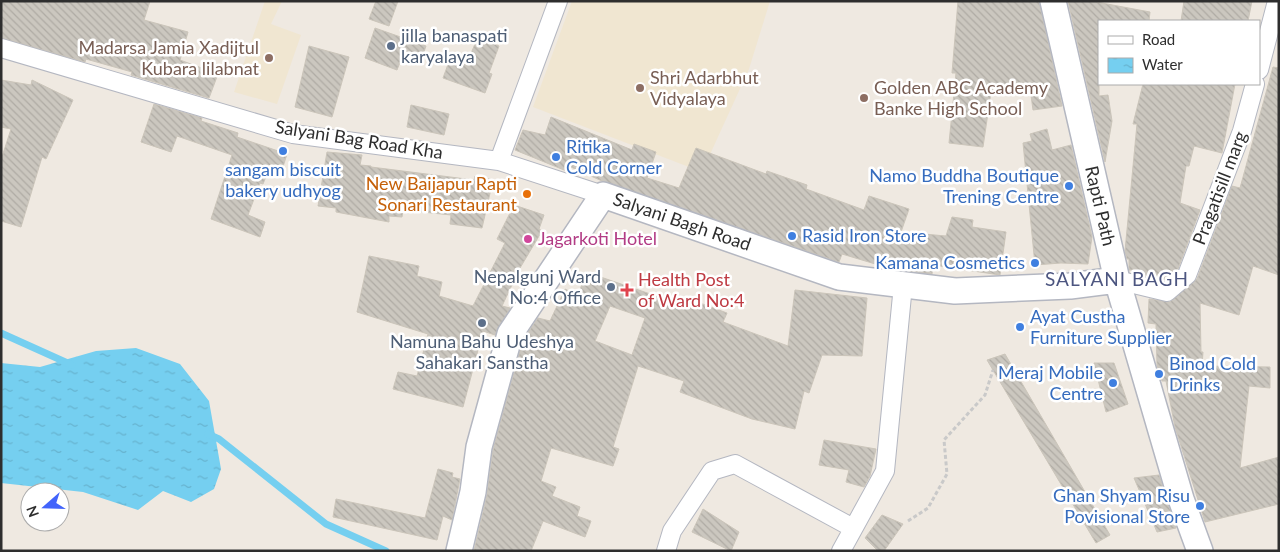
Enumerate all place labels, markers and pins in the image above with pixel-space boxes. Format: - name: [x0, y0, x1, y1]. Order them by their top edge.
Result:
- place label: jilla banaspati karyalaya: [400, 24, 508, 67]
- place label: Madarsa Jamia Xadijtul Kubara lilabnat: [78, 36, 260, 79]
- marker: jilla banaspati karyalaya: [385, 40, 397, 52]
- marker: Madarsa Jamia Xadijtul Kubara lilabnat: [263, 52, 275, 64]
- place label: Shri Adarbhut Vidyalaya: [650, 66, 759, 109]
- place label: Golden ABC Academy Banke High School: [874, 76, 1049, 119]
- marker: Shri Adarbhut Vidyalaya: [634, 82, 646, 94]
- marker: Golden ABC Academy Banke High School: [858, 92, 870, 104]
- place label: Ritika Cold Corner: [566, 135, 662, 178]
- marker: sangam biscuit bakery udhyog: [277, 145, 289, 157]
- marker: Ritika Cold Corner: [550, 151, 562, 163]
- place label: sangam biscuit bakery udhyog: [225, 158, 342, 201]
- place label: Namo Buddha Boutique Trening Centre: [869, 164, 1059, 207]
- place label: New Baijapur Rapti Sonari Restaurant: [366, 172, 518, 215]
- marker: Namo Buddha Boutique Trening Centre: [1063, 180, 1075, 192]
- marker: New Baijapur Rapti Sonari Restaurant: [521, 188, 533, 200]
- place label: Rasid Iron Store: [802, 224, 927, 246]
- place label: Jagarkoti Hotel: [538, 227, 657, 249]
- marker: Rasid Iron Store: [786, 230, 798, 242]
- marker: Jagarkoti Hotel: [522, 233, 534, 245]
- place label: Kamana Cosmetics: [875, 251, 1025, 273]
- marker: Kamana Cosmetics: [1029, 257, 1041, 269]
- place label: Nepalgunj Ward No:4 Office: [474, 265, 601, 308]
- place label: Health Post of Ward No:4: [638, 268, 744, 311]
- marker: Nepalgunj Ward No:4 Office: [605, 281, 617, 293]
- marker: Health Post of Ward No:4: [620, 283, 634, 297]
- place label: Ayat Custha Furniture Supplier: [1030, 305, 1172, 348]
- marker: Namuna Bahu Udeshya Sahakari Sanstha: [476, 317, 488, 329]
- marker: Ayat Custha Furniture Supplier: [1014, 321, 1026, 333]
- place label: Namuna Bahu Udeshya Sahakari Sanstha: [390, 330, 574, 373]
- place label: Binod Cold Drinks: [1169, 352, 1256, 395]
- place label: Meraj Mobile Centre: [998, 361, 1103, 404]
- marker: Binod Cold Drinks: [1153, 368, 1165, 380]
- marker: Meraj Mobile Centre: [1107, 377, 1119, 389]
- place label: Ghan Shyam Risu Povisional Store: [1053, 484, 1190, 527]
- marker: Ghan Shyam Risu Povisional Store: [1194, 500, 1206, 512]

